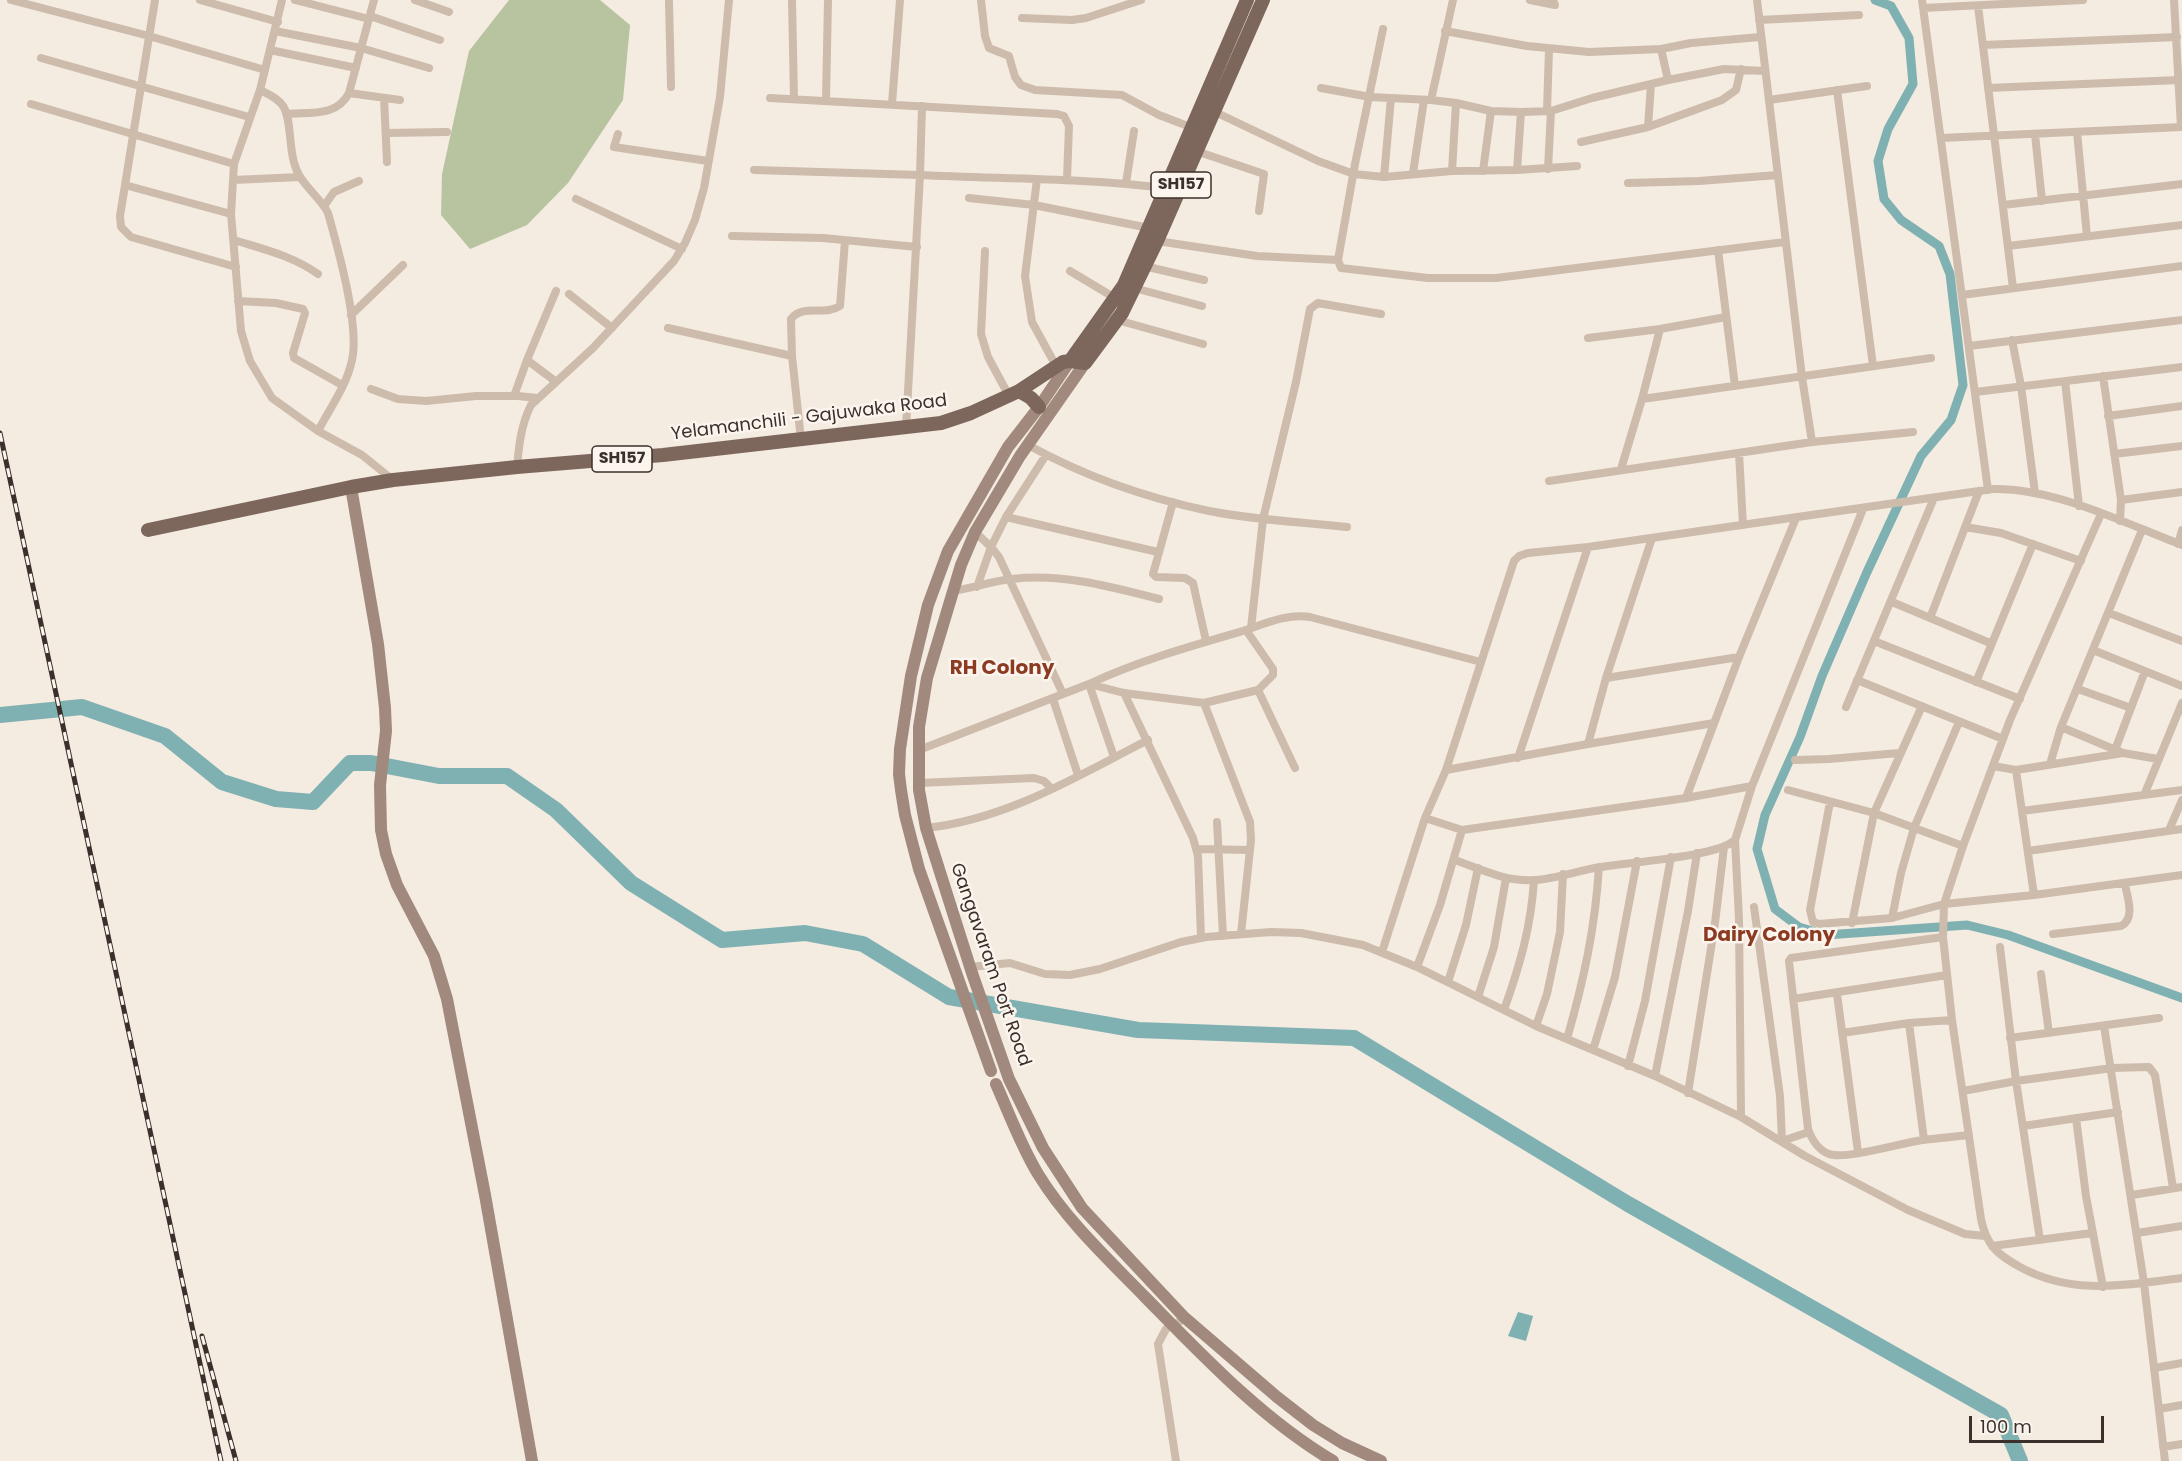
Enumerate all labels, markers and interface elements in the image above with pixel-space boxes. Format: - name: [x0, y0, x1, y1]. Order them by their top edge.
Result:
- road number: SH157: [1151, 172, 1211, 198]
- street label: Yelamanchili - Gajuwaka Road: [670, 390, 948, 446]
- road number: SH157: [592, 446, 652, 472]
- district label: RH Colony: [950, 657, 1054, 681]
- street label: Gangavaram Port Road: [945, 861, 1035, 1069]
- district label: Dairy Colony: [1703, 924, 1835, 948]
- scale bar: [1972, 1404, 2107, 1442]
- text: 100 m: [1980, 1414, 2032, 1439]

